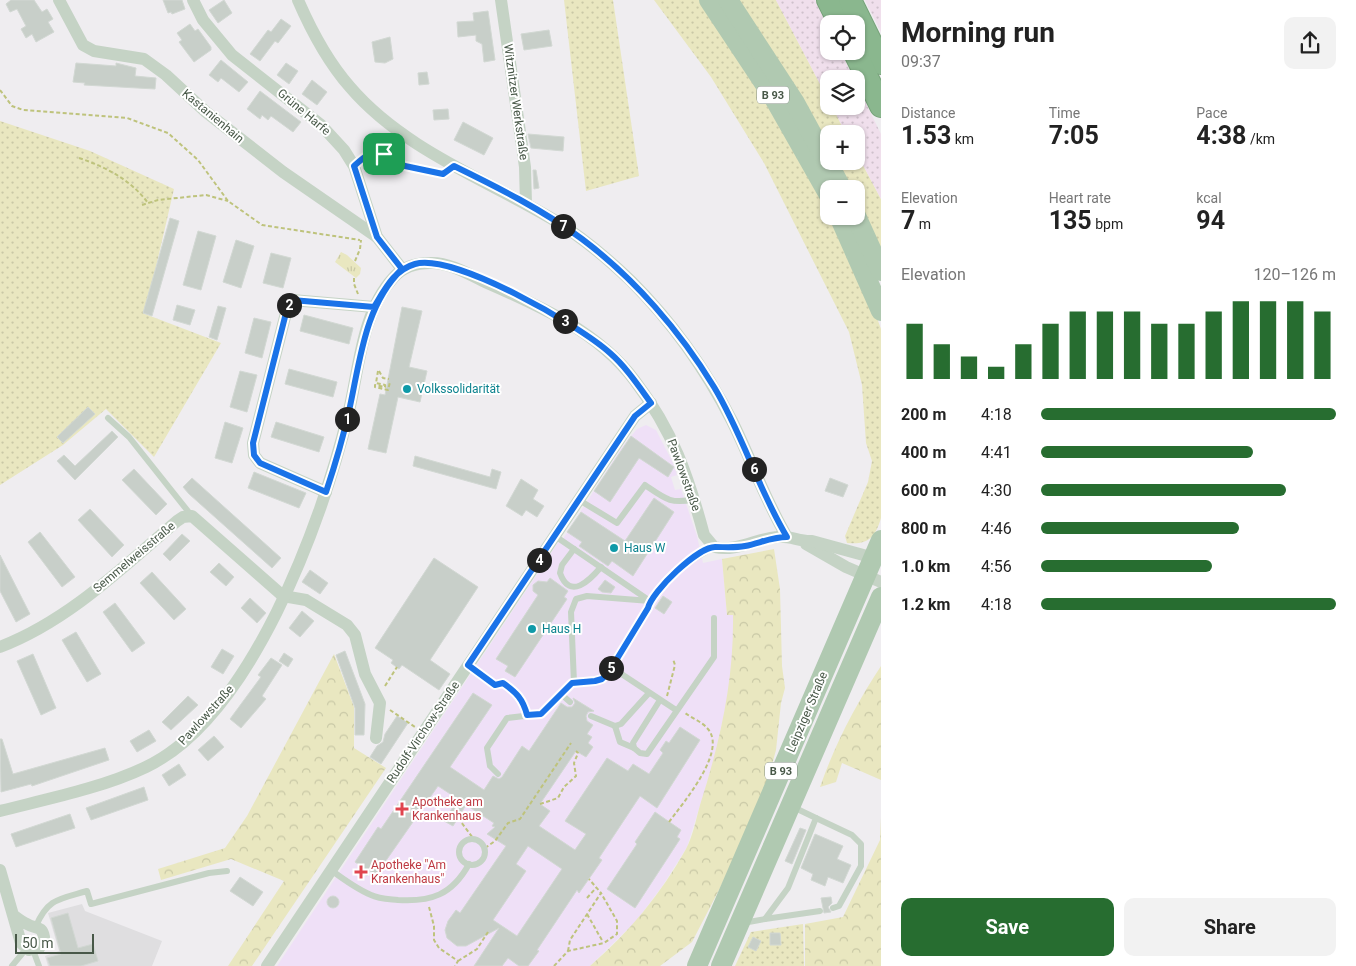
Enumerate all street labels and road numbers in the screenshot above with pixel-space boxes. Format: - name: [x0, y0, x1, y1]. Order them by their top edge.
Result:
- street label: Witznitzer Werkstraße: [501, 43, 531, 161]
- street label: Kastanienhain: [179, 86, 247, 146]
- street label: Grüne Harfe: [275, 86, 333, 138]
- road number: B 93: [757, 86, 789, 104]
- street label: Pawlowstraße: [664, 437, 704, 513]
- street label: Semmelweisstraße: [90, 519, 178, 595]
- street label: Leipziger Straße: [784, 670, 830, 754]
- street label: Rudolf-Virchow-Straße: [384, 679, 462, 785]
- street label: Pawlowstraße: [175, 682, 237, 748]
- road number: B 93: [765, 762, 797, 779]

